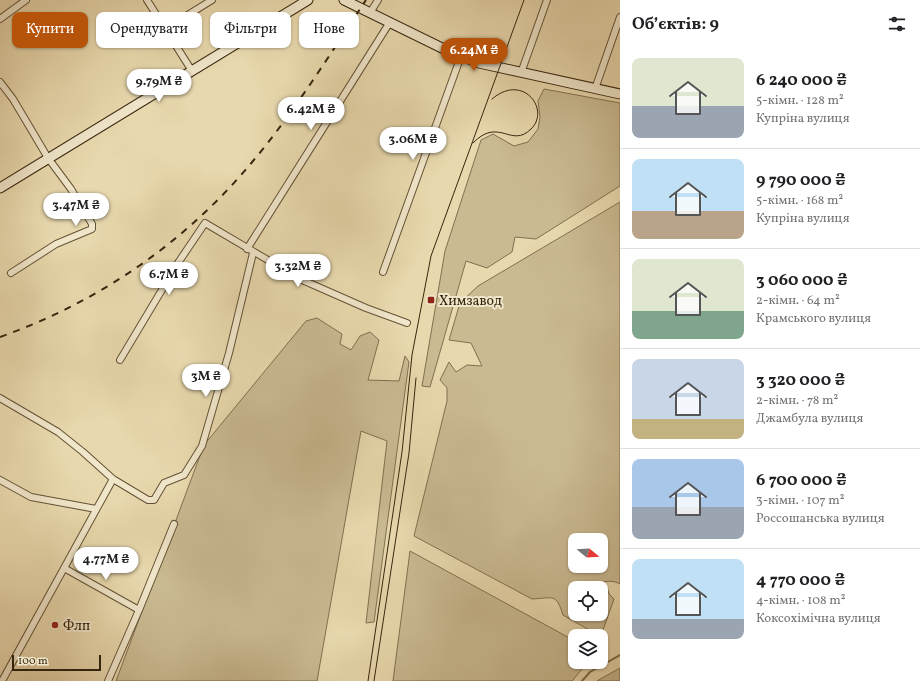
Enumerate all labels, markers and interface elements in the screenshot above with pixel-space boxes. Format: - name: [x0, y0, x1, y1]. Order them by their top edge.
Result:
- chip: Купити: [12, 12, 88, 48]
- chip: Орендувати: [96, 12, 202, 48]
- chip: Фільтри: [210, 12, 291, 48]
- chip: Нове: [299, 12, 359, 48]
- text: Об’єктів: 9: [632, 13, 719, 36]
- icon: filters: [886, 13, 908, 35]
- pin: 6.24M ₴: [437, 38, 511, 72]
- text: 6.24M ₴: [450, 42, 498, 60]
- pin: 9.79M ₴: [122, 69, 196, 103]
- text: 6 240 000 ₴: [756, 69, 847, 92]
- text: 9.79M ₴: [136, 73, 182, 91]
- icon: home: [664, 74, 712, 122]
- text: 5-кімн. · 128 m²: [756, 92, 844, 110]
- pin: 6.42M ₴: [274, 97, 348, 131]
- text: 6.42M ₴: [287, 101, 335, 119]
- text: Купріна вулиця: [756, 110, 849, 128]
- pin: 3.06M ₴: [376, 127, 450, 161]
- text: 3.06M ₴: [389, 131, 437, 149]
- text: 9 790 000 ₴: [756, 169, 846, 192]
- icon: home: [664, 175, 712, 223]
- text: 5-кімн. · 168 m²: [756, 192, 843, 210]
- pin: 3.47M ₴: [39, 193, 113, 227]
- text: 3.47M ₴: [52, 197, 100, 215]
- text: Купріна вулиця: [756, 210, 849, 228]
- pin: 3.32M ₴: [261, 254, 335, 288]
- text: 3.32M ₴: [275, 258, 321, 276]
- pin: 6.7M ₴: [136, 262, 202, 296]
- text: 6.7M ₴: [149, 266, 189, 284]
- text: 3 060 000 ₴: [756, 269, 848, 292]
- icon: home: [664, 275, 712, 323]
- place label: Химзавод: [439, 292, 502, 311]
- text: 2-кімн. · 64 m²: [756, 292, 840, 310]
- marker: Химзавод: [426, 295, 436, 305]
- text: Крамського вулиця: [756, 310, 871, 328]
- pin: 3M ₴: [182, 364, 230, 398]
- text: 3M ₴: [191, 368, 221, 386]
- text: 3 320 000 ₴: [756, 369, 845, 392]
- icon: home: [664, 375, 712, 423]
- text: 2-кімн. · 78 m²: [756, 392, 838, 410]
- text: Джамбула вулиця: [756, 410, 863, 428]
- text: 6 700 000 ₴: [756, 469, 847, 492]
- icon: home: [664, 475, 712, 523]
- text: 3-кімн. · 107 m²: [756, 492, 845, 510]
- text: Россошанська вулиця: [756, 510, 885, 528]
- north arrow: [568, 533, 608, 573]
- map controls: [568, 533, 608, 669]
- pin: 4.77M ₴: [69, 547, 143, 581]
- text: 4.77M ₴: [83, 551, 129, 569]
- text: 4 770 000 ₴: [756, 569, 845, 592]
- icon: home: [664, 575, 712, 623]
- button: locate: [568, 581, 608, 621]
- text: 4-кімн. · 108 m²: [756, 592, 846, 610]
- text: Коксохімічна вулиця: [756, 610, 881, 628]
- place label: Флп: [63, 617, 90, 636]
- marker: Флп: [50, 620, 60, 630]
- button: layers: [568, 629, 608, 669]
- scale bar: [12, 653, 101, 672]
- text: 100 m: [18, 654, 48, 669]

